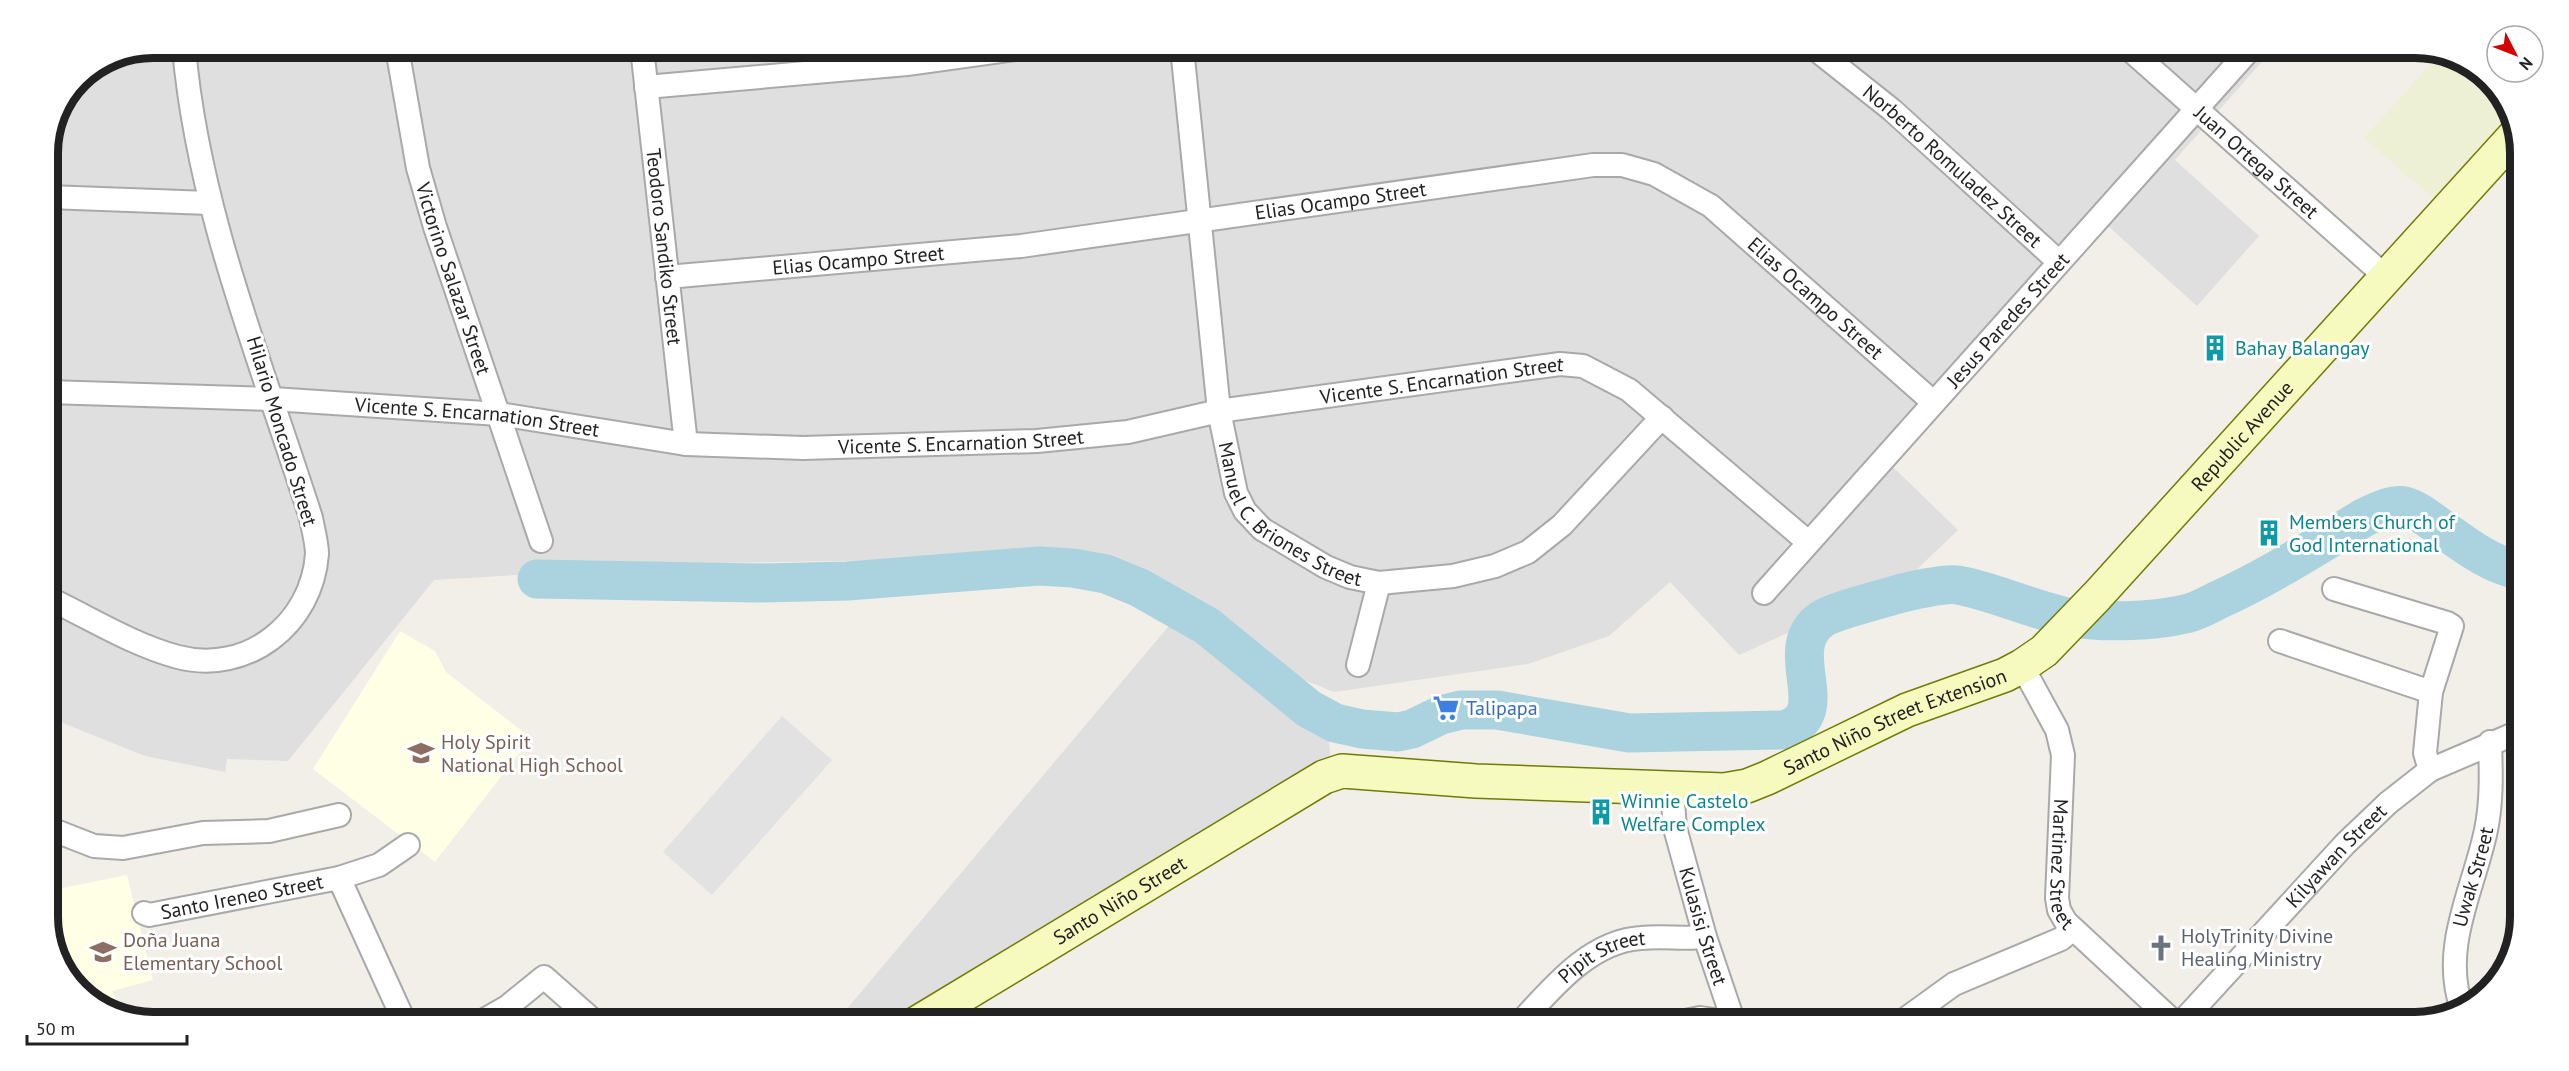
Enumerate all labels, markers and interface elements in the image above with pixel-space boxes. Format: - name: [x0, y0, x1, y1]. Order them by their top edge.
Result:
- north arrow: [2485, 24, 2545, 84]
- text: N: [2515, 53, 2537, 75]
- street label: Norberto Romuladez Street: [1858, 79, 2048, 253]
- street label: Juan Ortega Street: [2188, 99, 2324, 224]
- street label: Teodoro Sandiko Street: [640, 147, 688, 347]
- street label: Elias Ocampo Street: [1253, 176, 1428, 226]
- street label: Victorino Salazar Street: [410, 179, 497, 378]
- street label: Elias Ocampo Street: [1742, 231, 1889, 365]
- street label: Elias Ocampo Street: [771, 240, 946, 281]
- street label: Jesus Paredes Street: [1940, 247, 2075, 394]
- street label: Hilario Moncado Street: [241, 333, 323, 529]
- building icon: Bahay Balangay: [2200, 333, 2230, 363]
- place label: Bahay Balangay: [2235, 335, 2370, 361]
- street label: Vicente S. Encarnation Street: [1317, 351, 1565, 410]
- street label: Republic Avenue: [2185, 375, 2299, 497]
- street label: Vicente S. Encarnation Street: [353, 391, 601, 443]
- street label: Vicente S. Encarnation Street: [837, 423, 1085, 460]
- street label: Manuel C. Briones Street: [1213, 439, 1364, 592]
- place label: Members Church of God International: [2289, 509, 2456, 558]
- building icon: Members Church of God International: [2254, 518, 2284, 548]
- street label: Santo Niño Street Extension: [1779, 663, 2010, 781]
- supermarket icon: Talipapa: [1431, 693, 1461, 723]
- place label: Talipapa: [1466, 695, 1538, 721]
- place label: Holy Spirit National High School: [441, 729, 623, 778]
- school or university icon: Holy Spirit National High School: [406, 738, 436, 768]
- place label: Winnie Castelo Welfare Complex: [1621, 788, 1766, 837]
- building icon: Winnie Castelo Welfare Complex: [1586, 797, 1616, 827]
- street label: Martinez Street: [2044, 798, 2079, 936]
- street label: Kilyawan Street: [2280, 798, 2392, 913]
- street label: Uwak Street: [2447, 824, 2499, 930]
- street label: Santo Niño Street: [1048, 850, 1191, 951]
- street label: Kulasisi Street: [1673, 864, 1733, 989]
- street label: Santo Ireneo Street: [158, 868, 326, 925]
- place label: HolyTrinity Divine Healing Ministry: [2181, 923, 2333, 972]
- street label: Pipit Street: [1552, 925, 1647, 989]
- place label: Doña Juana Elementary School: [123, 927, 283, 976]
- church icon: HolyTrinity Divine Healing Ministry: [2146, 933, 2176, 963]
- school or university icon: Doña Juana Elementary School: [88, 937, 118, 967]
- scale bar: [27, 1008, 188, 1046]
- text: 50 m: [36, 1017, 75, 1040]

